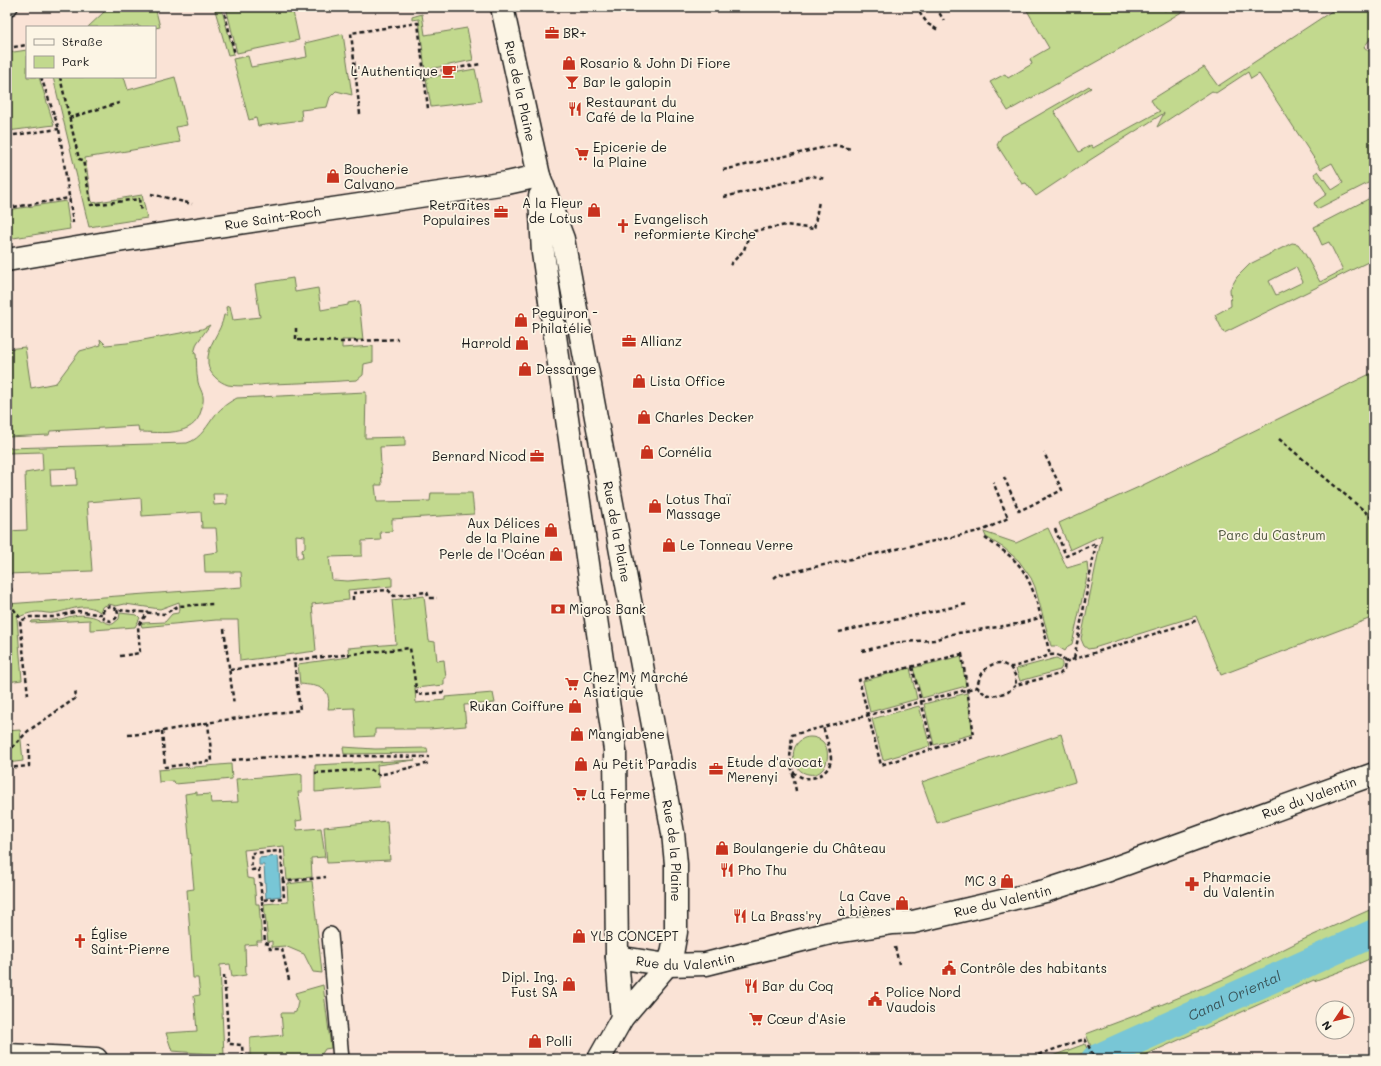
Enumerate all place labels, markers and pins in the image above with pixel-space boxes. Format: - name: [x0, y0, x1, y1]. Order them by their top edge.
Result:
- place label: BR+: [563, 24, 586, 41]
- office icon: BR+: [544, 25, 560, 41]
- place label: Rosario & John Di Fiore: [580, 54, 731, 71]
- shop icon: Rosario & John Di Fiore: [561, 55, 577, 71]
- place label: L'Authentique: [351, 62, 438, 79]
- cafe icon: L'Authentique: [441, 63, 457, 79]
- place label: Bar le galopin: [583, 73, 671, 90]
- bar icon: Bar le galopin: [564, 74, 580, 90]
- place label: Restaurant du Café de la Plaine: [586, 93, 695, 125]
- restaurant icon: Restaurant du Café de la Plaine: [567, 101, 583, 117]
- place label: Epicerie de la Plaine: [593, 138, 667, 170]
- supermarket icon: Epicerie de la Plaine: [574, 146, 590, 162]
- place label: Boucherie Calvano: [344, 160, 408, 192]
- shop icon: Boucherie Calvano: [325, 168, 341, 184]
- place label: A la Fleur de Lotus: [522, 194, 583, 226]
- place label: Retraites Populaires: [423, 196, 490, 228]
- shop icon: A la Fleur de Lotus: [586, 202, 602, 218]
- office icon: Retraites Populaires: [493, 204, 509, 220]
- place label: Evangelisch reformierte Kirche: [634, 210, 756, 242]
- church icon: Evangelisch reformierte Kirche: [615, 218, 631, 234]
- place label: Peguiron - Philatélie: [532, 304, 598, 336]
- shop icon: Peguiron - Philatélie: [513, 312, 529, 328]
- place label: Allianz: [640, 332, 682, 349]
- office icon: Allianz: [621, 333, 637, 349]
- place label: Harrold: [461, 334, 511, 351]
- shop icon: Harrold: [514, 335, 530, 351]
- place label: Dessange: [536, 360, 597, 377]
- shop icon: Dessange: [517, 361, 533, 377]
- place label: Lista Office: [650, 372, 725, 389]
- shop icon: Lista Office: [631, 373, 647, 389]
- place label: Charles Decker: [655, 408, 754, 425]
- shop icon: Charles Decker: [636, 409, 652, 425]
- place label: Cornélia: [658, 443, 712, 460]
- shop icon: Cornélia: [639, 444, 655, 460]
- place label: Bernard Nicod: [432, 447, 526, 464]
- office icon: Bernard Nicod: [529, 448, 545, 464]
- place label: Lotus Thaï Massage: [666, 490, 732, 522]
- shop icon: Lotus Thaï Massage: [647, 498, 663, 514]
- place label: Aux Délices de la Plaine: [465, 514, 540, 546]
- shop icon: Aux Délices de la Plaine: [543, 522, 559, 538]
- place label: Le Tonneau Verre: [680, 536, 793, 553]
- shop icon: Le Tonneau Verre: [661, 537, 677, 553]
- place label: Perle de l'Océan: [439, 545, 545, 562]
- shop icon: Perle de l'Océan: [548, 546, 564, 562]
- place label: Migros Bank: [569, 600, 646, 617]
- bank icon: Migros Bank: [550, 601, 566, 617]
- place label: Chez My Marché Asiatique: [583, 668, 688, 700]
- supermarket icon: Chez My Marché Asiatique: [564, 676, 580, 692]
- place label: Rukan Coiffure: [469, 697, 564, 714]
- shop icon: Rukan Coiffure: [567, 698, 583, 714]
- place label: Mangiabene: [588, 725, 665, 742]
- shop icon: Mangiabene: [569, 726, 585, 742]
- place label: Etude d'avocat Merenyi: [727, 753, 823, 785]
- place label: Au Petit Paradis: [592, 755, 697, 772]
- shop icon: Au Petit Paradis: [573, 756, 589, 772]
- office icon: Etude d'avocat Merenyi: [708, 761, 724, 777]
- place label: La Ferme: [591, 785, 650, 802]
- supermarket icon: La Ferme: [572, 786, 588, 802]
- place label: Boulangerie du Château: [733, 839, 886, 856]
- shop icon: Boulangerie du Château: [714, 840, 730, 856]
- place label: Pho Thu: [738, 861, 787, 878]
- restaurant icon: Pho Thu: [719, 862, 735, 878]
- place label: Pharmacie du Valentin: [1203, 868, 1274, 900]
- place label: MC 3: [965, 872, 996, 889]
- shop icon: MC 3: [999, 873, 1015, 889]
- pharmacy icon: Pharmacie du Valentin: [1184, 876, 1200, 892]
- place label: La Cave à bières: [838, 887, 891, 919]
- shop icon: La Cave à bières: [894, 895, 910, 911]
- place label: La Brass'ry: [751, 907, 822, 924]
- restaurant icon: La Brass'ry: [732, 908, 748, 924]
- place label: Église Saint-Pierre: [91, 925, 170, 957]
- place label: YLB CONCEPT: [590, 927, 679, 944]
- shop icon: YLB CONCEPT: [571, 928, 587, 944]
- church icon: Église Saint-Pierre: [72, 933, 88, 949]
- place label: Contrôle des habitants: [960, 959, 1107, 976]
- public building icon: Contrôle des habitants: [941, 960, 957, 976]
- place label: Dipl. Ing. Fust SA: [502, 968, 558, 1000]
- shop icon: Dipl. Ing. Fust SA: [561, 976, 577, 992]
- place label: Bar du Coq: [762, 977, 834, 994]
- restaurant icon: Bar du Coq: [743, 978, 759, 994]
- place label: Police Nord Vaudois: [886, 983, 961, 1015]
- public building icon: Police Nord Vaudois: [867, 991, 883, 1007]
- place label: Cœur d'Asie: [767, 1010, 846, 1027]
- supermarket icon: Cœur d'Asie: [748, 1011, 764, 1027]
- place label: Polli: [546, 1032, 572, 1049]
- shop icon: Polli: [527, 1033, 543, 1049]

